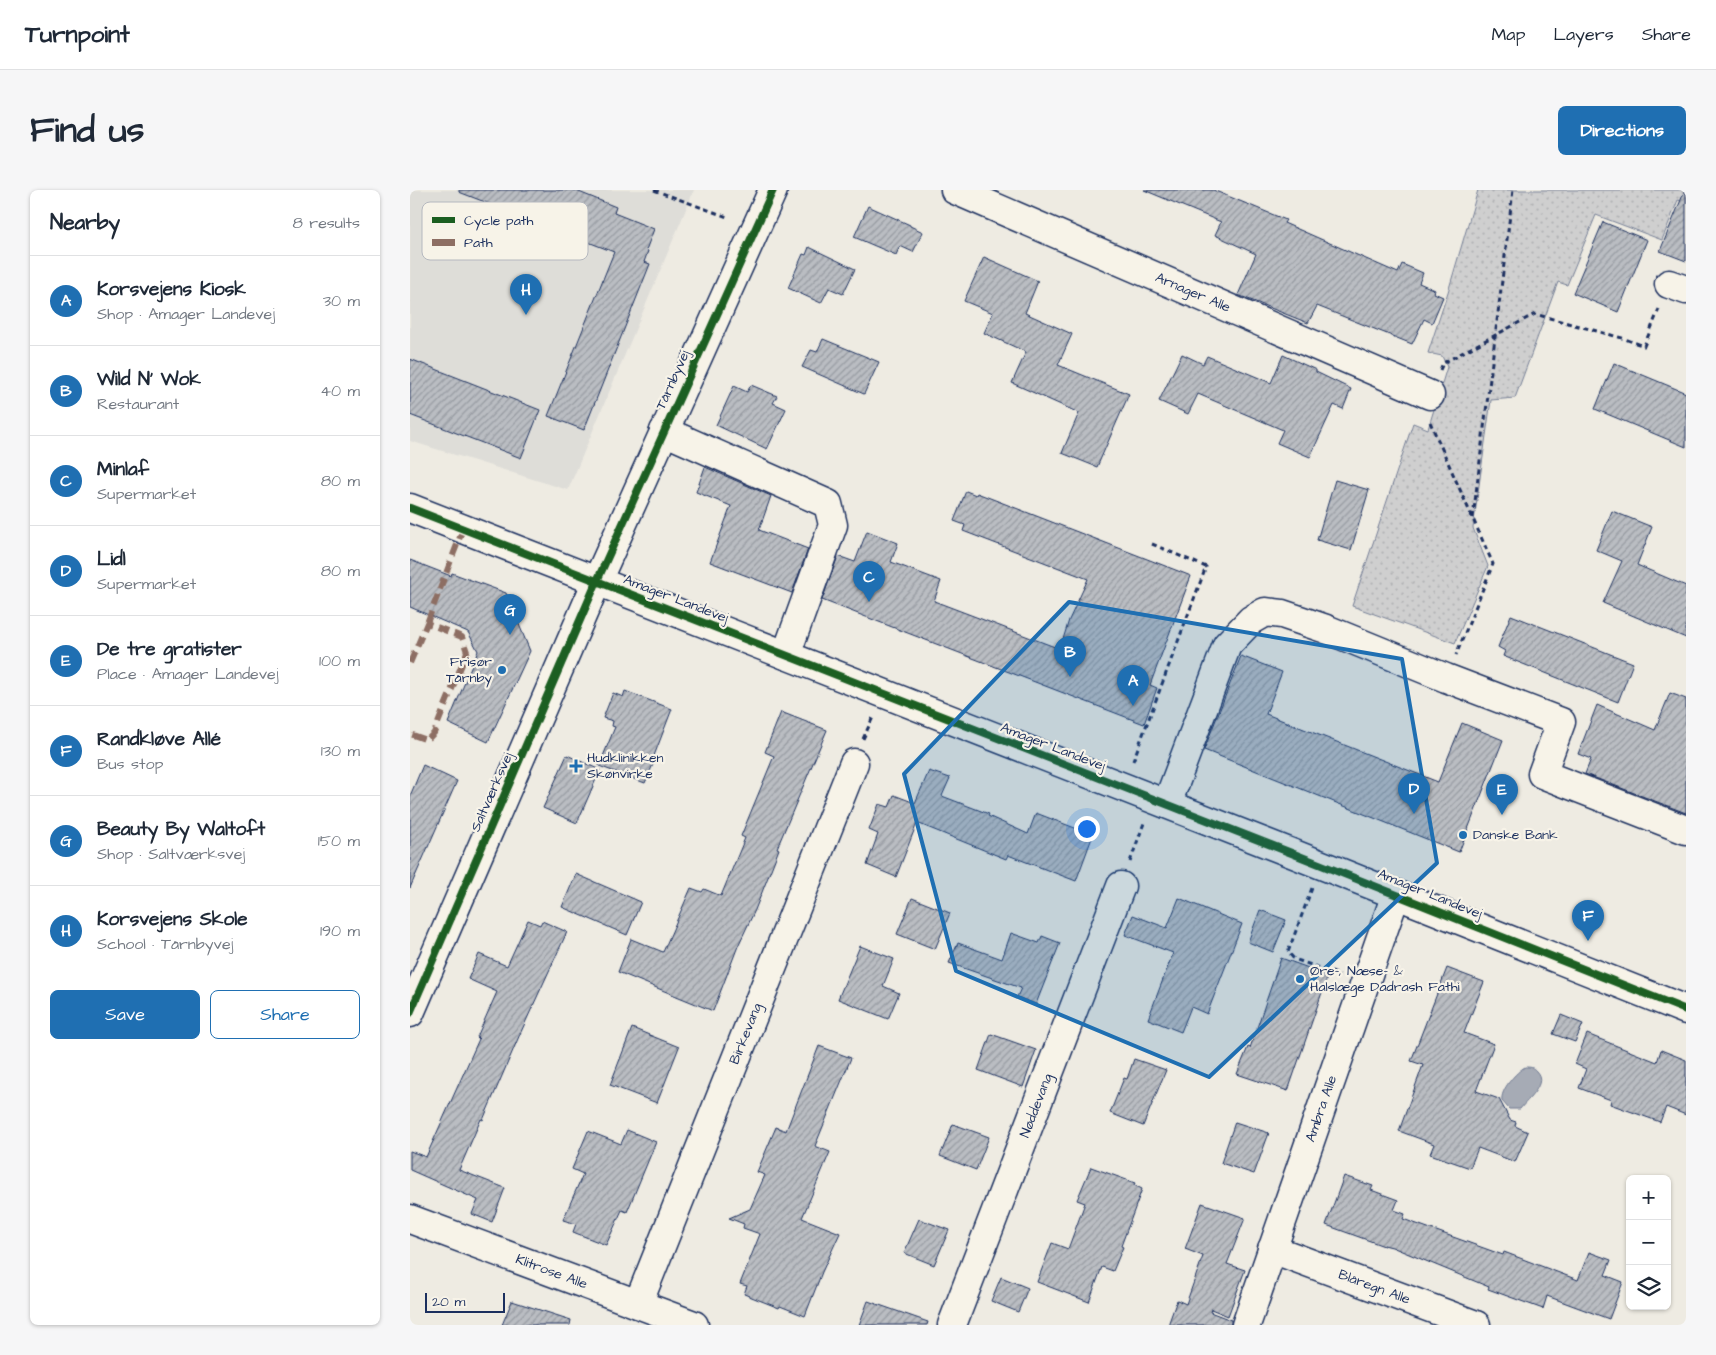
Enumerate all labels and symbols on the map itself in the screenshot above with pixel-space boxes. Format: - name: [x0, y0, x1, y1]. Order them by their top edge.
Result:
- legend: [422, 202, 588, 260]
- text: Cycle path: [464, 211, 533, 231]
- text: Path: [464, 233, 493, 253]
- street label: Arnager Alle: [1152, 268, 1234, 318]
- pin: H: [510, 274, 542, 315]
- street label: Tårnbyvej: [651, 346, 695, 413]
- pin: C: [853, 561, 885, 602]
- street label: Amager Landevej: [621, 570, 732, 628]
- pin: G: [494, 594, 526, 635]
- pin: B: [1054, 636, 1086, 677]
- place label: Frisør Tårnby: [446, 652, 492, 688]
- marker: Frisør Tårnby: [496, 664, 508, 676]
- pin: A: [1117, 665, 1149, 706]
- street label: Amager Landevej: [998, 718, 1109, 776]
- place label: Hudklinikken Skønvirke: [587, 748, 664, 784]
- street label: Saltværksvej: [466, 749, 519, 835]
- marker: Hudklinikken Skønvirke: [569, 759, 583, 773]
- pin: D: [1398, 773, 1430, 814]
- pin: E: [1486, 774, 1518, 815]
- your location: [1074, 816, 1100, 842]
- place label: Danske Bank: [1473, 825, 1558, 845]
- marker: Danske Bank: [1457, 829, 1469, 841]
- street label: Amager Landevej: [1375, 864, 1486, 924]
- pin: F: [1572, 900, 1604, 941]
- place label: Øre-, Næse- & Halslæge Dadrash Fathi: [1310, 961, 1460, 997]
- marker: Øre-, Næse- & Halslæge Dadrash Fathi: [1294, 973, 1306, 985]
- street label: Birkevang: [725, 1000, 767, 1067]
- street label: Nøddevang: [1015, 1071, 1058, 1141]
- street label: Ambra Alle: [1300, 1072, 1342, 1145]
- street label: Klitrose Alle: [513, 1249, 591, 1294]
- street label: Blåregn Alle: [1335, 1265, 1413, 1310]
- scale bar: [425, 1290, 505, 1313]

